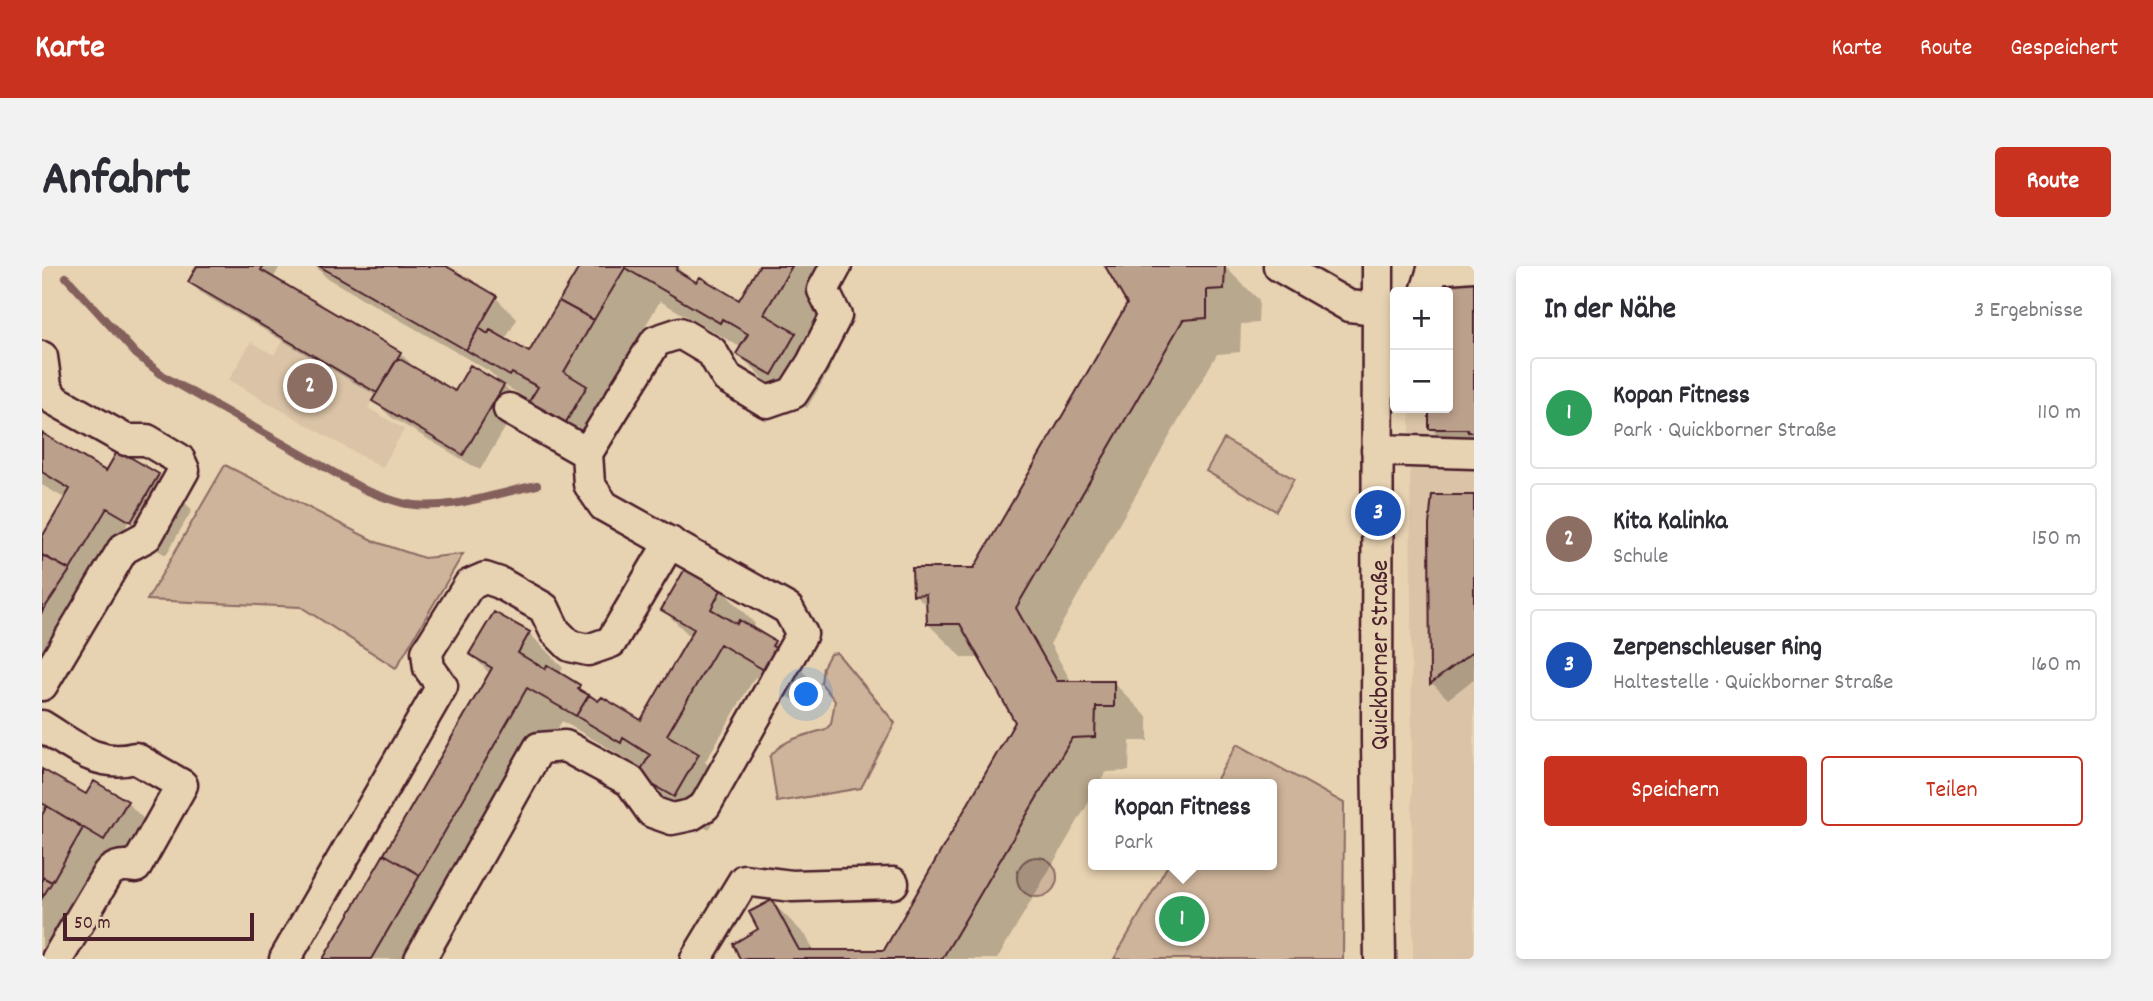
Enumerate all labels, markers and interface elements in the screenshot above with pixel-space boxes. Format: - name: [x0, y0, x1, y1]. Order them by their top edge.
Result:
- text: Karte: [35, 26, 105, 73]
- text: Karte: [1831, 32, 1882, 66]
- text: Route: [1920, 32, 1972, 66]
- text: Gespeichert: [2010, 32, 2118, 66]
- text: Anfahrt: [42, 147, 190, 217]
- button: Route: [1995, 147, 2111, 217]
- map controls: [1390, 287, 1453, 413]
- button: +: [1390, 287, 1453, 350]
- text: In der Nähe: [1544, 290, 1676, 333]
- text: 3 Ergebnisse: [1974, 295, 2083, 328]
- button: −: [1390, 350, 1453, 413]
- pin: 2: [287, 360, 333, 412]
- text: Kopan Fitness: [1613, 378, 1750, 415]
- text: 1: [1566, 397, 1572, 430]
- text: 110 m: [2037, 397, 2081, 430]
- text: Park · Quickborner Straße: [1613, 415, 1836, 448]
- pin: 3: [1355, 487, 1401, 539]
- text: Kita Kalinka: [1613, 504, 1728, 541]
- text: 2: [1564, 523, 1574, 556]
- text: 150 m: [2032, 523, 2081, 556]
- text: Schule: [1613, 541, 1668, 574]
- street label: Quickborner Straße: [1363, 560, 1400, 750]
- text: Zerpenschleuser Ring: [1613, 630, 1822, 667]
- text: 3: [1564, 649, 1574, 682]
- text: 160 m: [2031, 649, 2081, 682]
- text: Haltestelle · Quickborner Straße: [1613, 667, 1893, 700]
- your location: [789, 677, 823, 711]
- button: Speichern: [1544, 756, 1807, 826]
- button: Teilen: [1821, 756, 2083, 826]
- popup: [1088, 779, 1277, 870]
- text: Kopan Fitness: [1114, 790, 1251, 827]
- text: Park: [1114, 827, 1153, 860]
- pin: 1: [1159, 893, 1205, 945]
- scale bar: [63, 910, 254, 942]
- text: 50 m: [74, 911, 111, 938]

